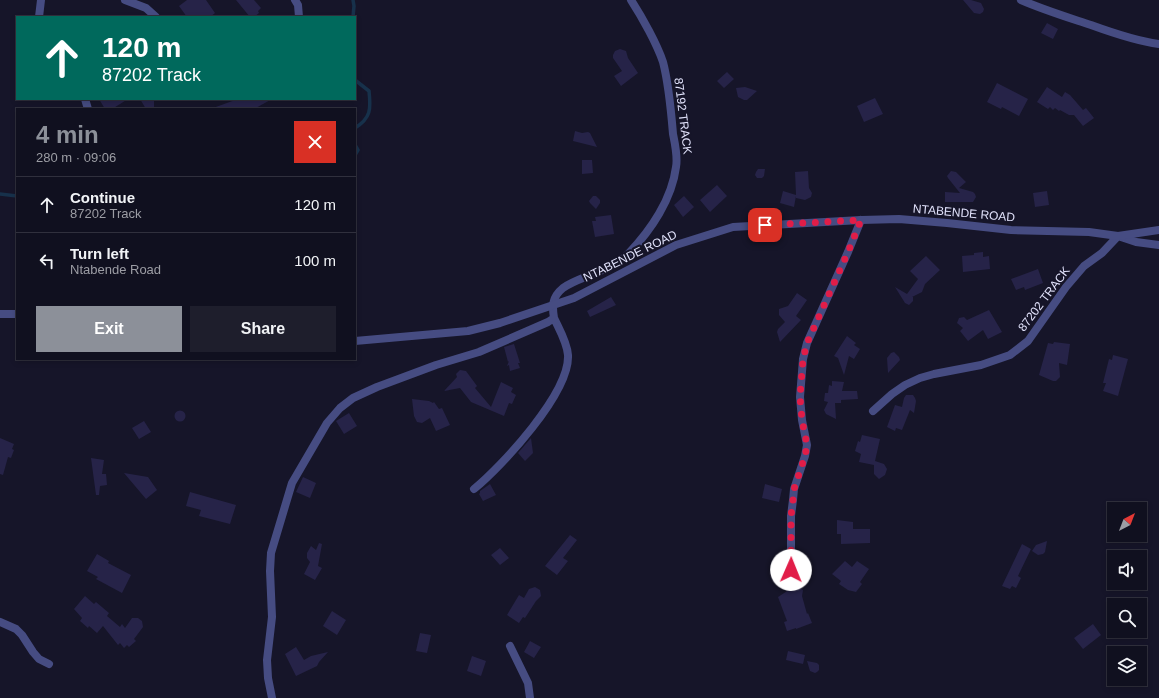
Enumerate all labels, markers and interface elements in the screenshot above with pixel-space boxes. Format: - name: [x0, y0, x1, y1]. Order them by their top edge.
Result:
- icon: ahead: [36, 32, 88, 84]
- text: 120 m: [102, 32, 181, 63]
- text: 87202 Track: [102, 65, 201, 85]
- street label: 87192 TRACK: [671, 77, 695, 155]
- text: 4 min: [36, 121, 99, 148]
- button: close: [294, 121, 336, 163]
- text: 280 m · 09:06: [36, 150, 116, 165]
- text: Continue: [70, 189, 135, 206]
- icon: ahead: [36, 194, 58, 216]
- text: 120 m: [294, 196, 336, 213]
- street label: NTABENDE ROAD: [912, 202, 1016, 224]
- text: 87202 Track: [70, 206, 142, 221]
- pin: [748, 208, 782, 242]
- icon: arrive: [754, 214, 776, 236]
- street label: NTABENDE ROAD: [581, 227, 679, 285]
- text: Turn left: [70, 245, 129, 262]
- icon: left: [36, 250, 58, 272]
- text: 100 m: [294, 252, 336, 269]
- text: Ntabende Road: [70, 262, 161, 277]
- street label: 87202 TRACK: [1015, 264, 1073, 334]
- button: Exit: [36, 306, 182, 352]
- button: Share: [190, 306, 336, 352]
- north arrow: [1107, 502, 1147, 542]
- map controls: [1107, 502, 1147, 686]
- position arrow: [770, 549, 812, 591]
- button: sound: [1107, 550, 1147, 590]
- button: search: [1107, 598, 1147, 638]
- button: layers: [1107, 646, 1147, 686]

